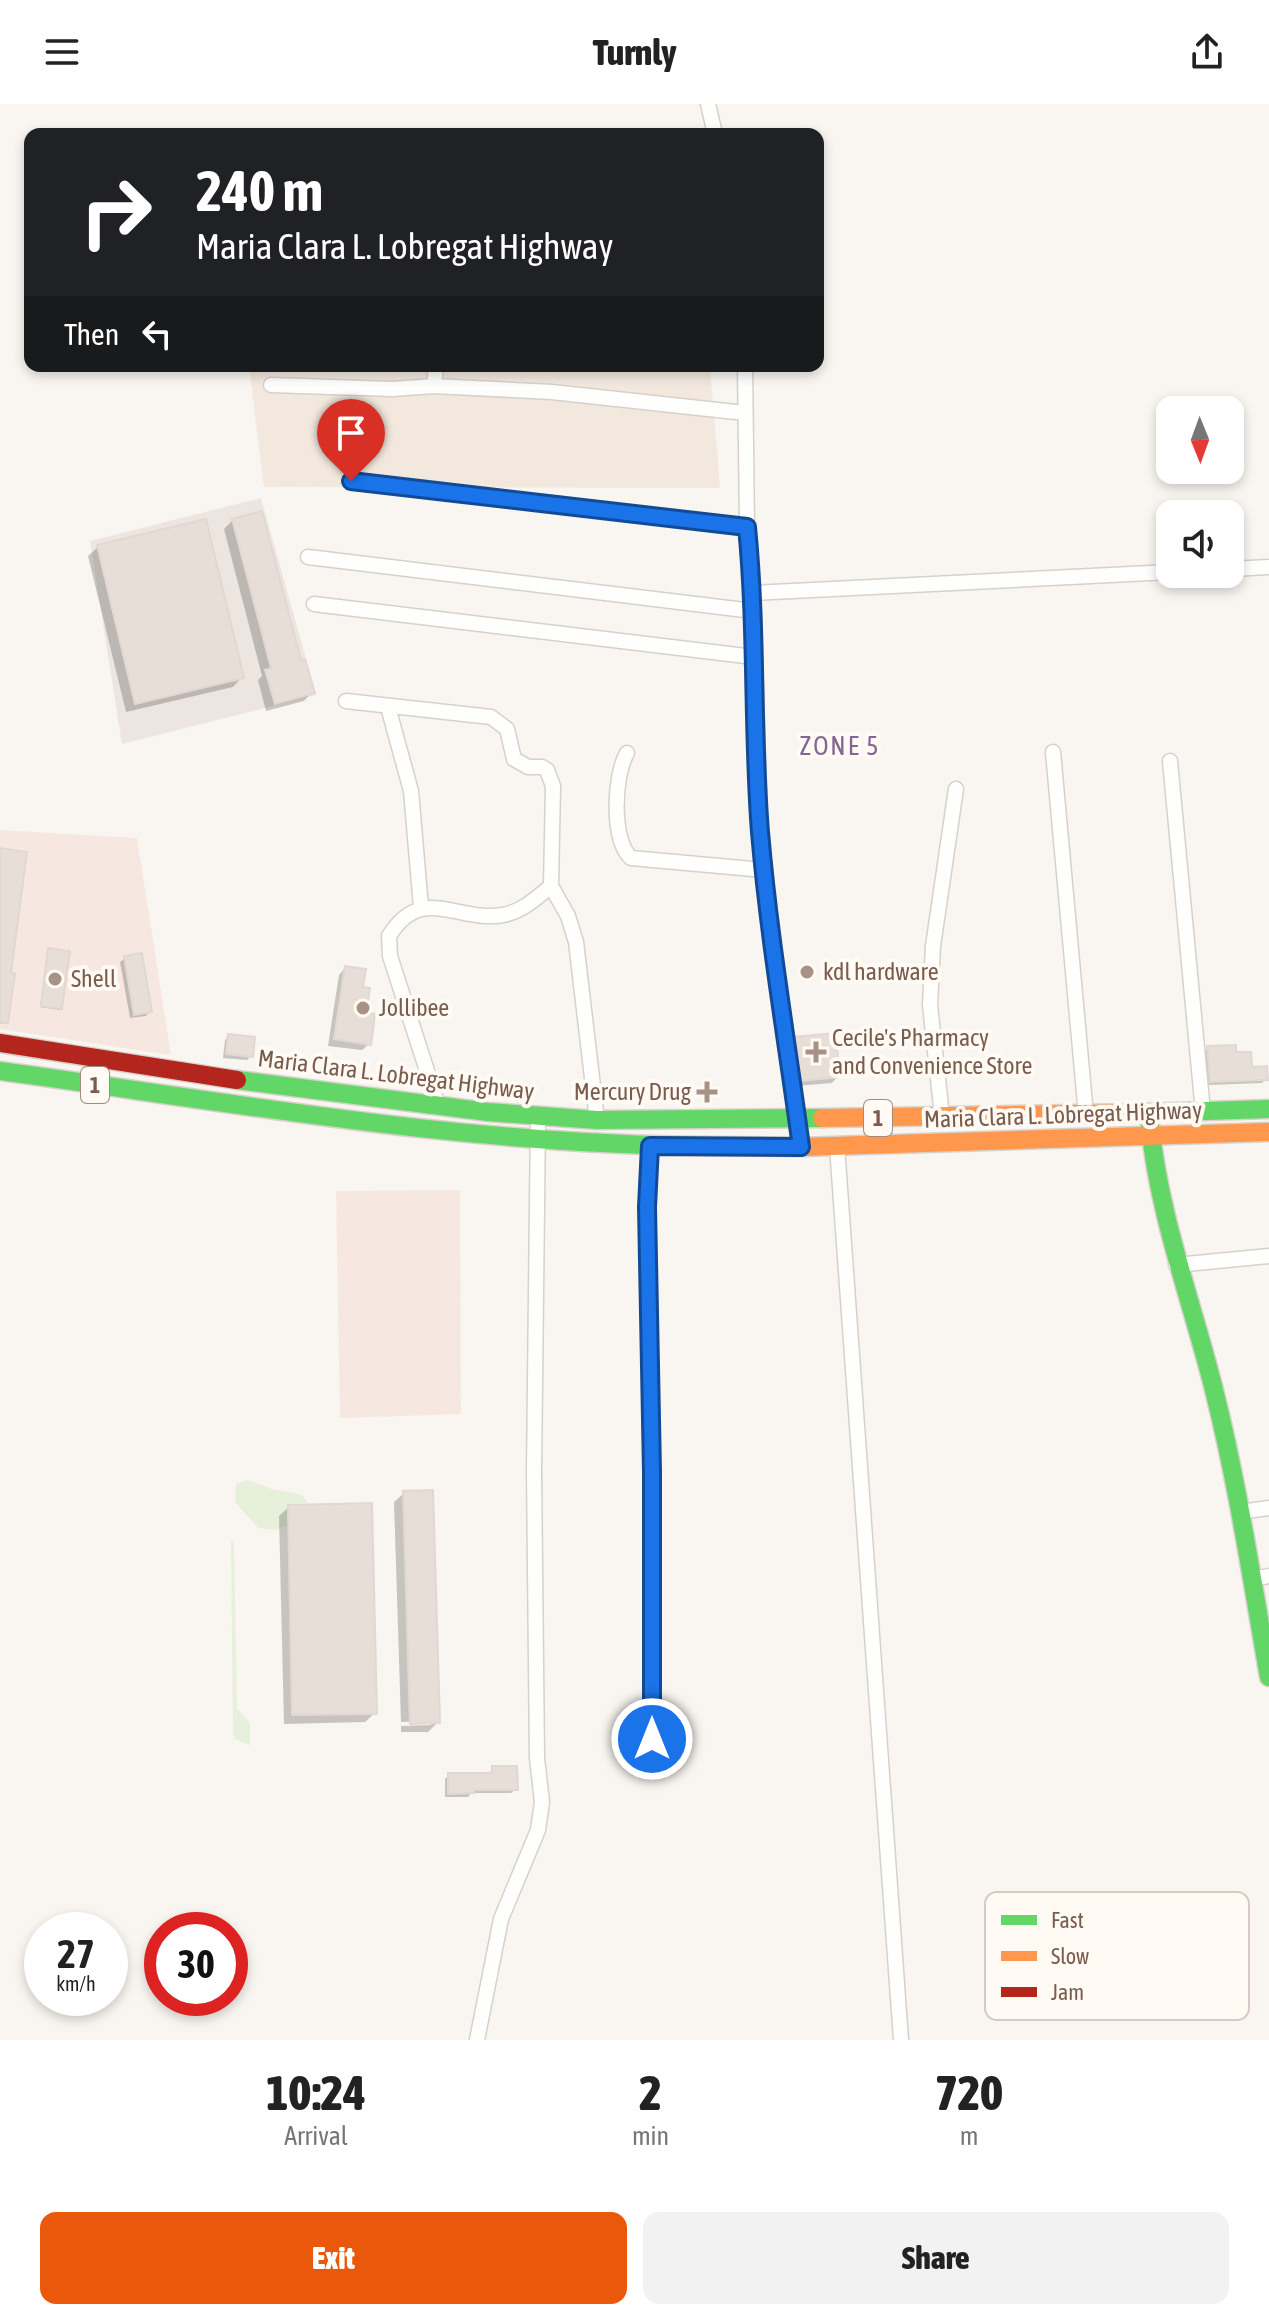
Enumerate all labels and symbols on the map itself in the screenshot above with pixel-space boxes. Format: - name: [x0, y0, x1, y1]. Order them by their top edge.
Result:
- north arrow: [1156, 396, 1244, 484]
- pin: [317, 399, 385, 481]
- district label: ZONE 5: [799, 731, 881, 761]
- place label: kdl hardware: [823, 958, 939, 985]
- marker: kdl hardware: [798, 963, 816, 981]
- place label: Shell: [71, 965, 117, 992]
- marker: Shell: [46, 970, 64, 988]
- place label: Jollibee: [379, 994, 449, 1021]
- marker: Jollibee: [354, 999, 372, 1017]
- place label: Cecile's Pharmacy and Convenience Store: [832, 1024, 1033, 1079]
- marker: Cecile's Pharmacy and Convenience Store: [807, 1043, 825, 1061]
- street label: Maria Clara L. Lobregat Highway: [256, 1044, 536, 1105]
- road number: 1: [81, 1067, 109, 1103]
- place label: Mercury Drug: [574, 1078, 692, 1105]
- marker: Mercury Drug: [698, 1083, 716, 1101]
- street label: Maria Clara L. Lobregat Highway: [924, 1096, 1203, 1133]
- road number: 1: [864, 1100, 892, 1136]
- position arrow: [610, 1697, 694, 1781]
- legend: [985, 1892, 1249, 2020]
- text: Fast: [1051, 1907, 1084, 1933]
- speed limit sign: 30: [144, 1912, 248, 2016]
- text: Slow: [1051, 1943, 1089, 1969]
- text: Jam: [1051, 1979, 1084, 2005]

